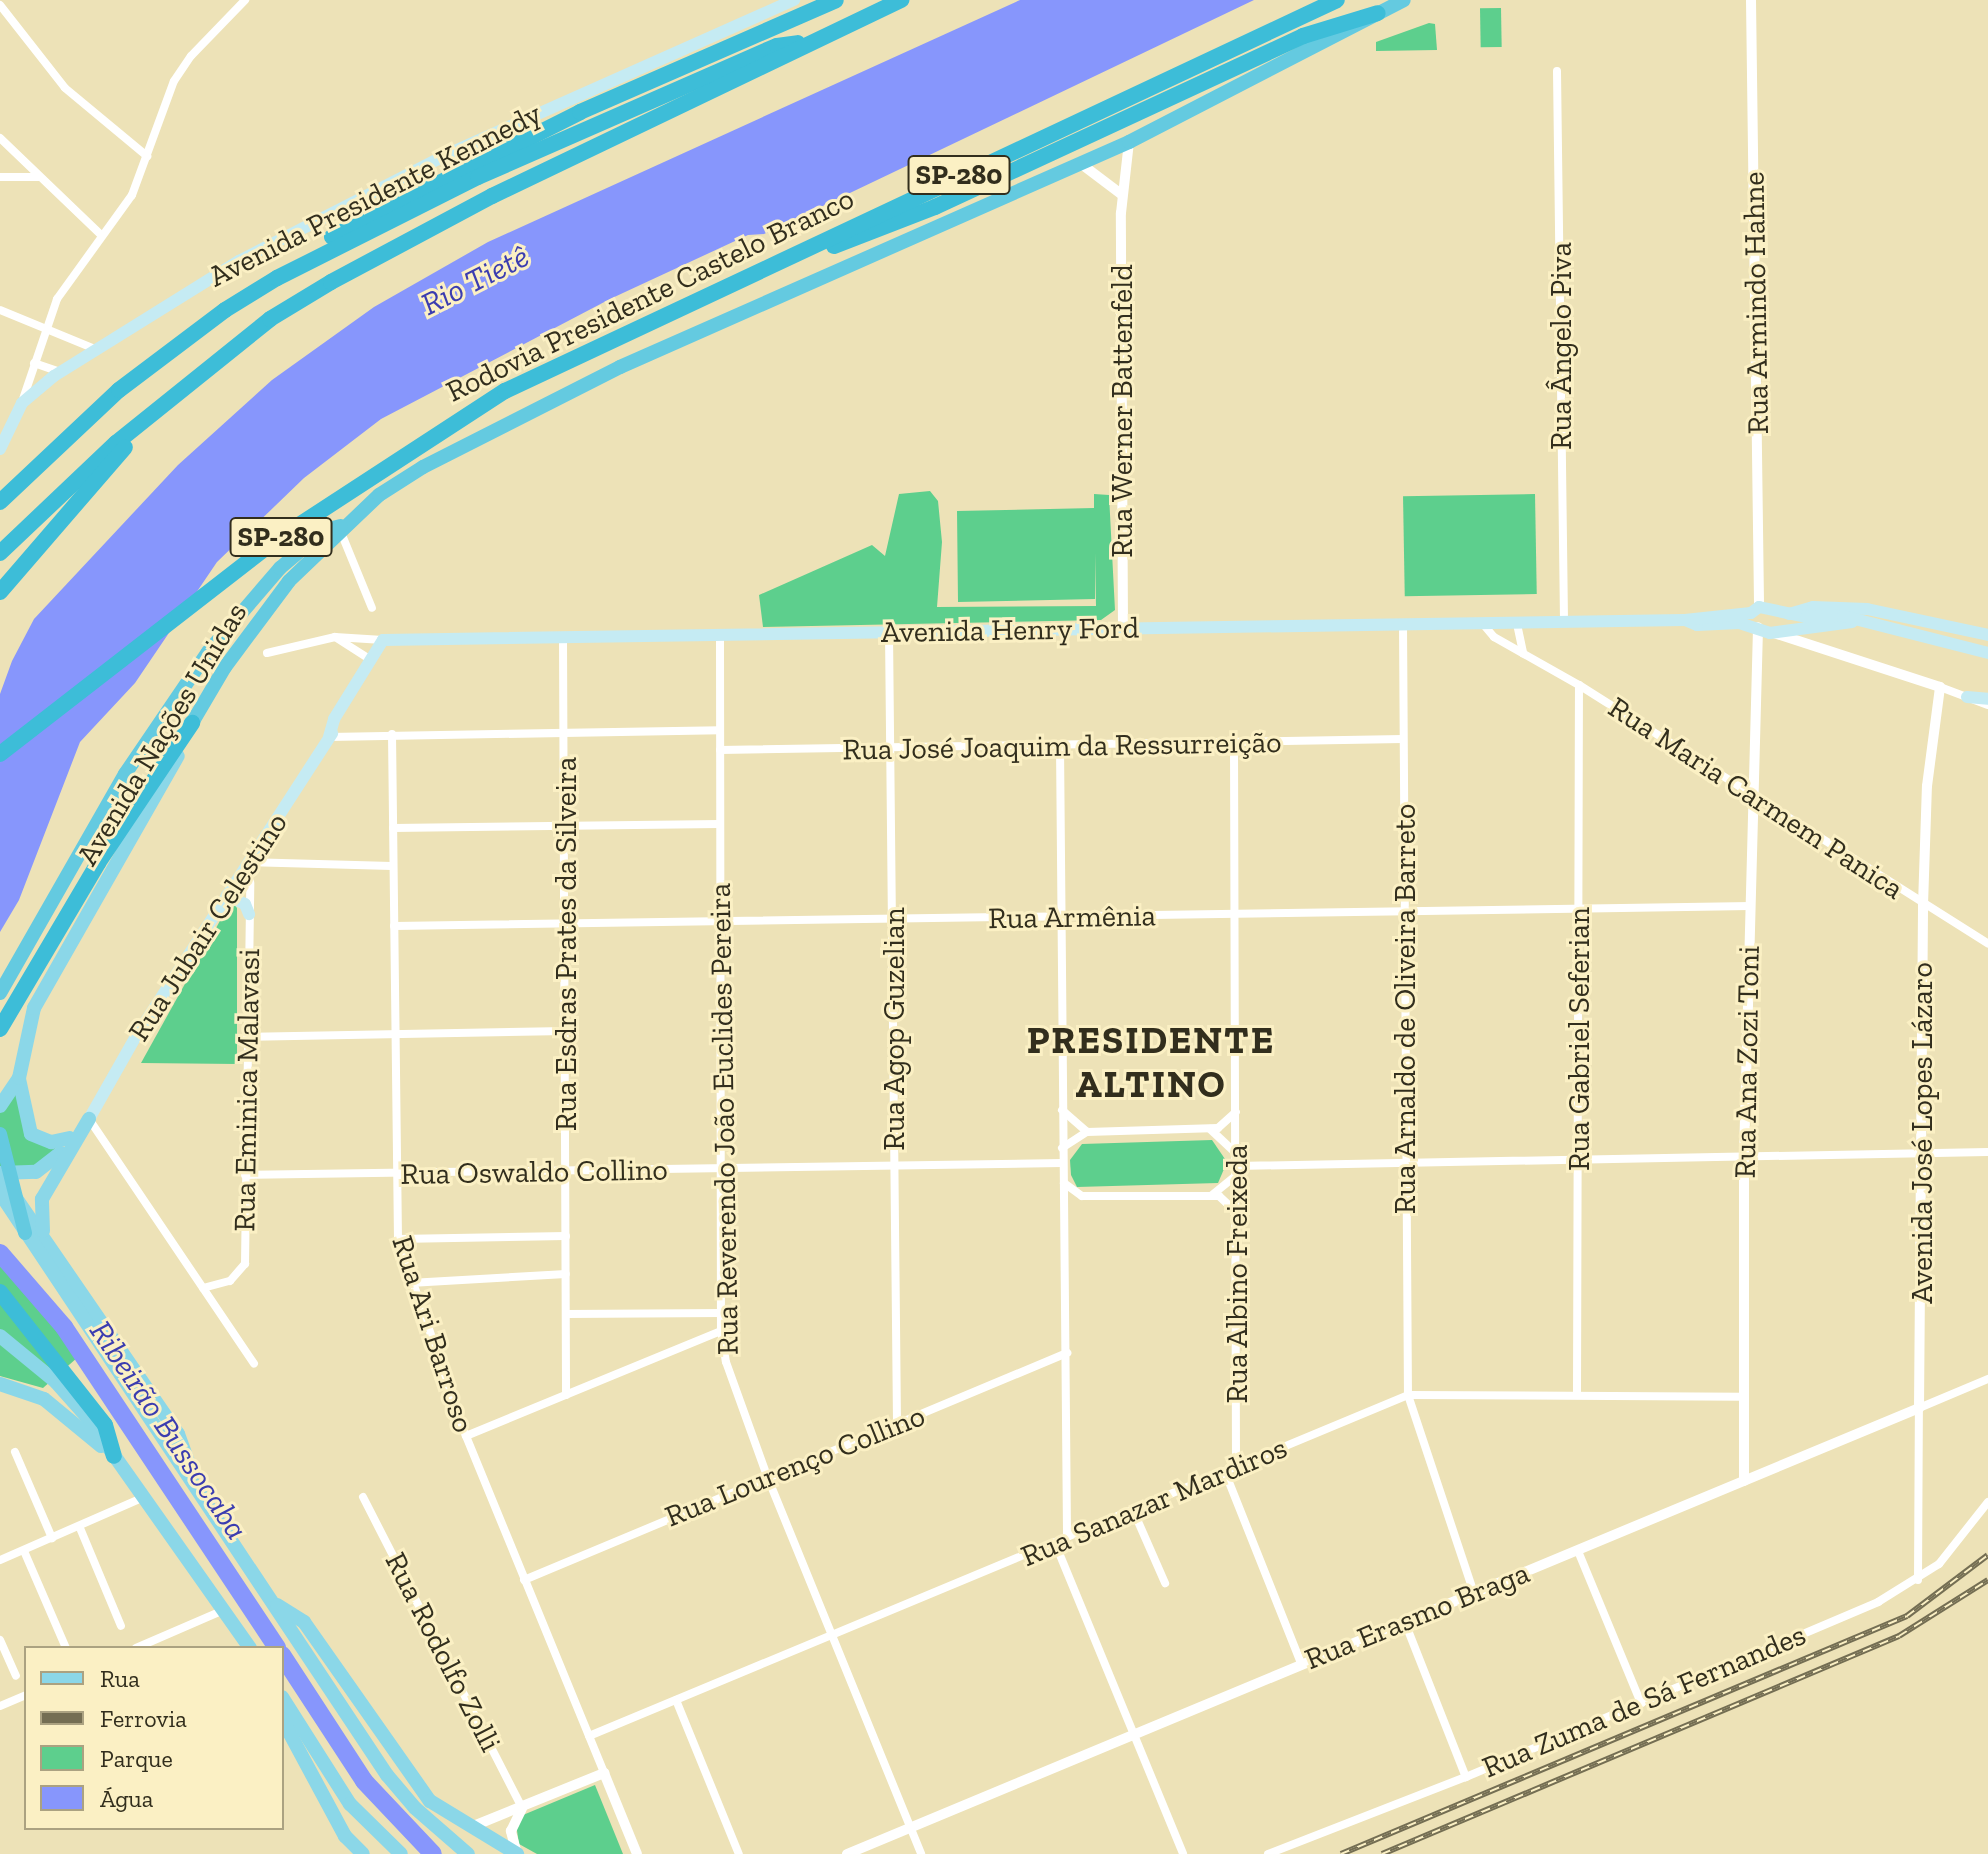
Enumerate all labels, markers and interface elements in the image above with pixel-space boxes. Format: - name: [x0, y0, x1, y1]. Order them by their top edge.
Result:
- street label: Avenida Presidente Kennedy: [203, 95, 547, 295]
- road number: SP-280: [907, 151, 1011, 199]
- street label: Rua Armindo Hahne: [1736, 171, 1776, 435]
- street label: Rodovia Presidente Castelo Branco: [440, 180, 860, 410]
- water label: Rio Tietê: [415, 237, 535, 323]
- street label: Rua Ângelo Piva: [1543, 242, 1579, 450]
- street label: Rua Werner Battenfeld: [1104, 264, 1140, 558]
- road number: SP-280: [229, 513, 333, 561]
- street label: Avenida Nações Unidas: [69, 596, 255, 872]
- street label: Avenida Henry Ford: [880, 610, 1140, 650]
- street label: Rua Maria Carmem Panica: [1602, 689, 1910, 907]
- street label: Rua José Joaquim da Ressurreição: [842, 724, 1282, 768]
- street label: Rua Esdras Prates da Silveira: [548, 757, 584, 1131]
- street label: Rua Arnaldo de Oliveira Barreto: [1387, 803, 1423, 1215]
- street label: Rua Jubair Celestino: [121, 806, 295, 1048]
- street label: Rua Reverendo João Euclides Pereira: [702, 882, 746, 1356]
- street label: Rua Armênia: [987, 898, 1157, 936]
- street label: Rua Agop Guzelian: [876, 907, 912, 1151]
- street label: Rua Gabriel Seferian: [1561, 907, 1597, 1171]
- street label: Rua Ana Zozi Toni: [1727, 945, 1767, 1179]
- street label: Rua Eminica Malavasi: [227, 948, 267, 1232]
- street label: Avenida José Lopes Lázaro: [1904, 962, 1940, 1304]
- district label: PRESIDENTE ALTINO: [1027, 1018, 1275, 1108]
- street label: Rua Albino Freixeda: [1219, 1144, 1255, 1404]
- street label: Rua Oswaldo Collino: [400, 1152, 668, 1192]
- street label: Rua Ari Barroso: [384, 1231, 482, 1437]
- water label: Ribeirão Bussocaba: [82, 1314, 256, 1546]
- street label: Rua Lourenço Collino: [660, 1397, 930, 1535]
- street label: Rua Sanazar Mardiros: [1015, 1430, 1293, 1574]
- street label: Rua Rodolfo Zolli: [377, 1546, 509, 1758]
- street label: Rua Erasmo Braga: [1300, 1555, 1534, 1677]
- street label: Rua Zuma de Sá Fernandes: [1477, 1616, 1811, 1786]
- legend: [24, 1646, 284, 1830]
- text: Rua: [100, 1664, 140, 1693]
- text: Ferrovia: [100, 1704, 187, 1733]
- text: Parque: [100, 1744, 173, 1773]
- text: Água: [100, 1784, 153, 1813]

